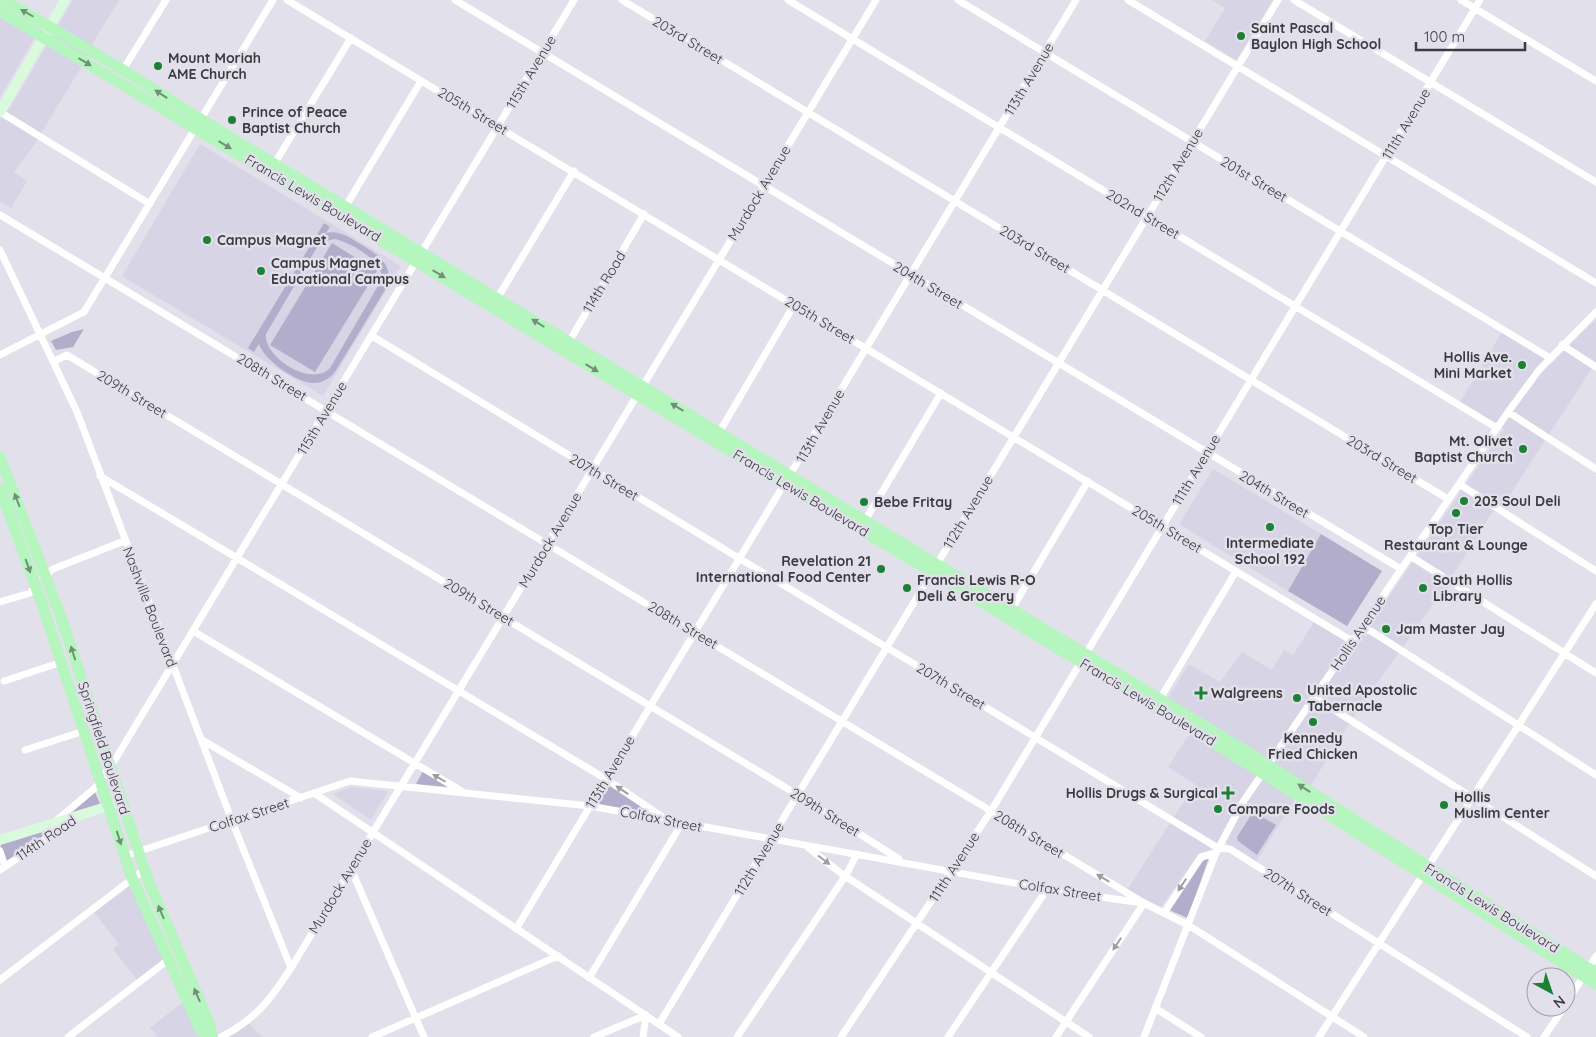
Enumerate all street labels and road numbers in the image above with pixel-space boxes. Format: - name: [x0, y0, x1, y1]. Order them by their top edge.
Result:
- street label: 203rd Street: [649, 12, 727, 68]
- street label: 115th Avenue: [502, 32, 560, 112]
- street label: 113th Avenue: [1000, 39, 1058, 119]
- street label: 205th Street: [435, 83, 511, 139]
- street label: 111th Avenue: [1378, 85, 1434, 163]
- street label: 112th Avenue: [1149, 125, 1207, 205]
- street label: Murdock Avenue: [723, 142, 795, 244]
- street label: Francis Lewis Boulevard: [242, 150, 384, 246]
- street label: 201st Street: [1217, 152, 1291, 206]
- street label: 202nd Street: [1103, 185, 1183, 243]
- street label: 203rd Street: [996, 221, 1074, 277]
- street label: 114th Road: [579, 248, 629, 316]
- street label: 204th Street: [890, 257, 966, 313]
- street label: 205th Street: [782, 292, 858, 348]
- street label: 208th Street: [234, 349, 310, 405]
- street label: 209th Street: [94, 366, 171, 422]
- street label: 115th Avenue: [293, 378, 351, 458]
- street label: 113th Avenue: [792, 386, 848, 466]
- street label: 111th Avenue: [1168, 431, 1224, 509]
- street label: 203rd Street: [1343, 431, 1421, 487]
- street label: Francis Lewis Boulevard: [730, 445, 872, 541]
- street label: 207th Street: [566, 449, 642, 505]
- street label: 204th Street: [1236, 466, 1312, 522]
- street label: 112th Avenue: [939, 472, 997, 552]
- street label: Murdock Avenue: [514, 489, 586, 591]
- street label: 205th Street: [1129, 501, 1205, 557]
- street label: Nashville Boulevard: [119, 544, 181, 670]
- street label: 209th Street: [441, 574, 518, 630]
- street label: Hollis Avenue: [1326, 592, 1390, 674]
- street label: 208th Street: [645, 597, 721, 653]
- street label: Francis Lewis Boulevard: [1077, 654, 1219, 750]
- street label: 207th Street: [913, 658, 989, 714]
- street label: Springfield Boulevard: [74, 679, 134, 817]
- street label: 113th Avenue: [581, 732, 639, 812]
- street label: 209th Street: [787, 784, 863, 841]
- street label: Colfax Street: [207, 794, 292, 836]
- street label: Colfax Street: [618, 802, 704, 836]
- street label: 208th Street: [991, 806, 1067, 862]
- street label: 114th Road: [12, 811, 80, 865]
- street label: 112th Avenue: [730, 819, 788, 899]
- street label: 111th Avenue: [925, 829, 983, 905]
- street label: Murdock Avenue: [304, 835, 376, 937]
- street label: Francis Lewis Boulevard: [1421, 859, 1563, 957]
- street label: 207th Street: [1260, 864, 1336, 920]
- street label: Colfax Street: [1018, 875, 1103, 905]

